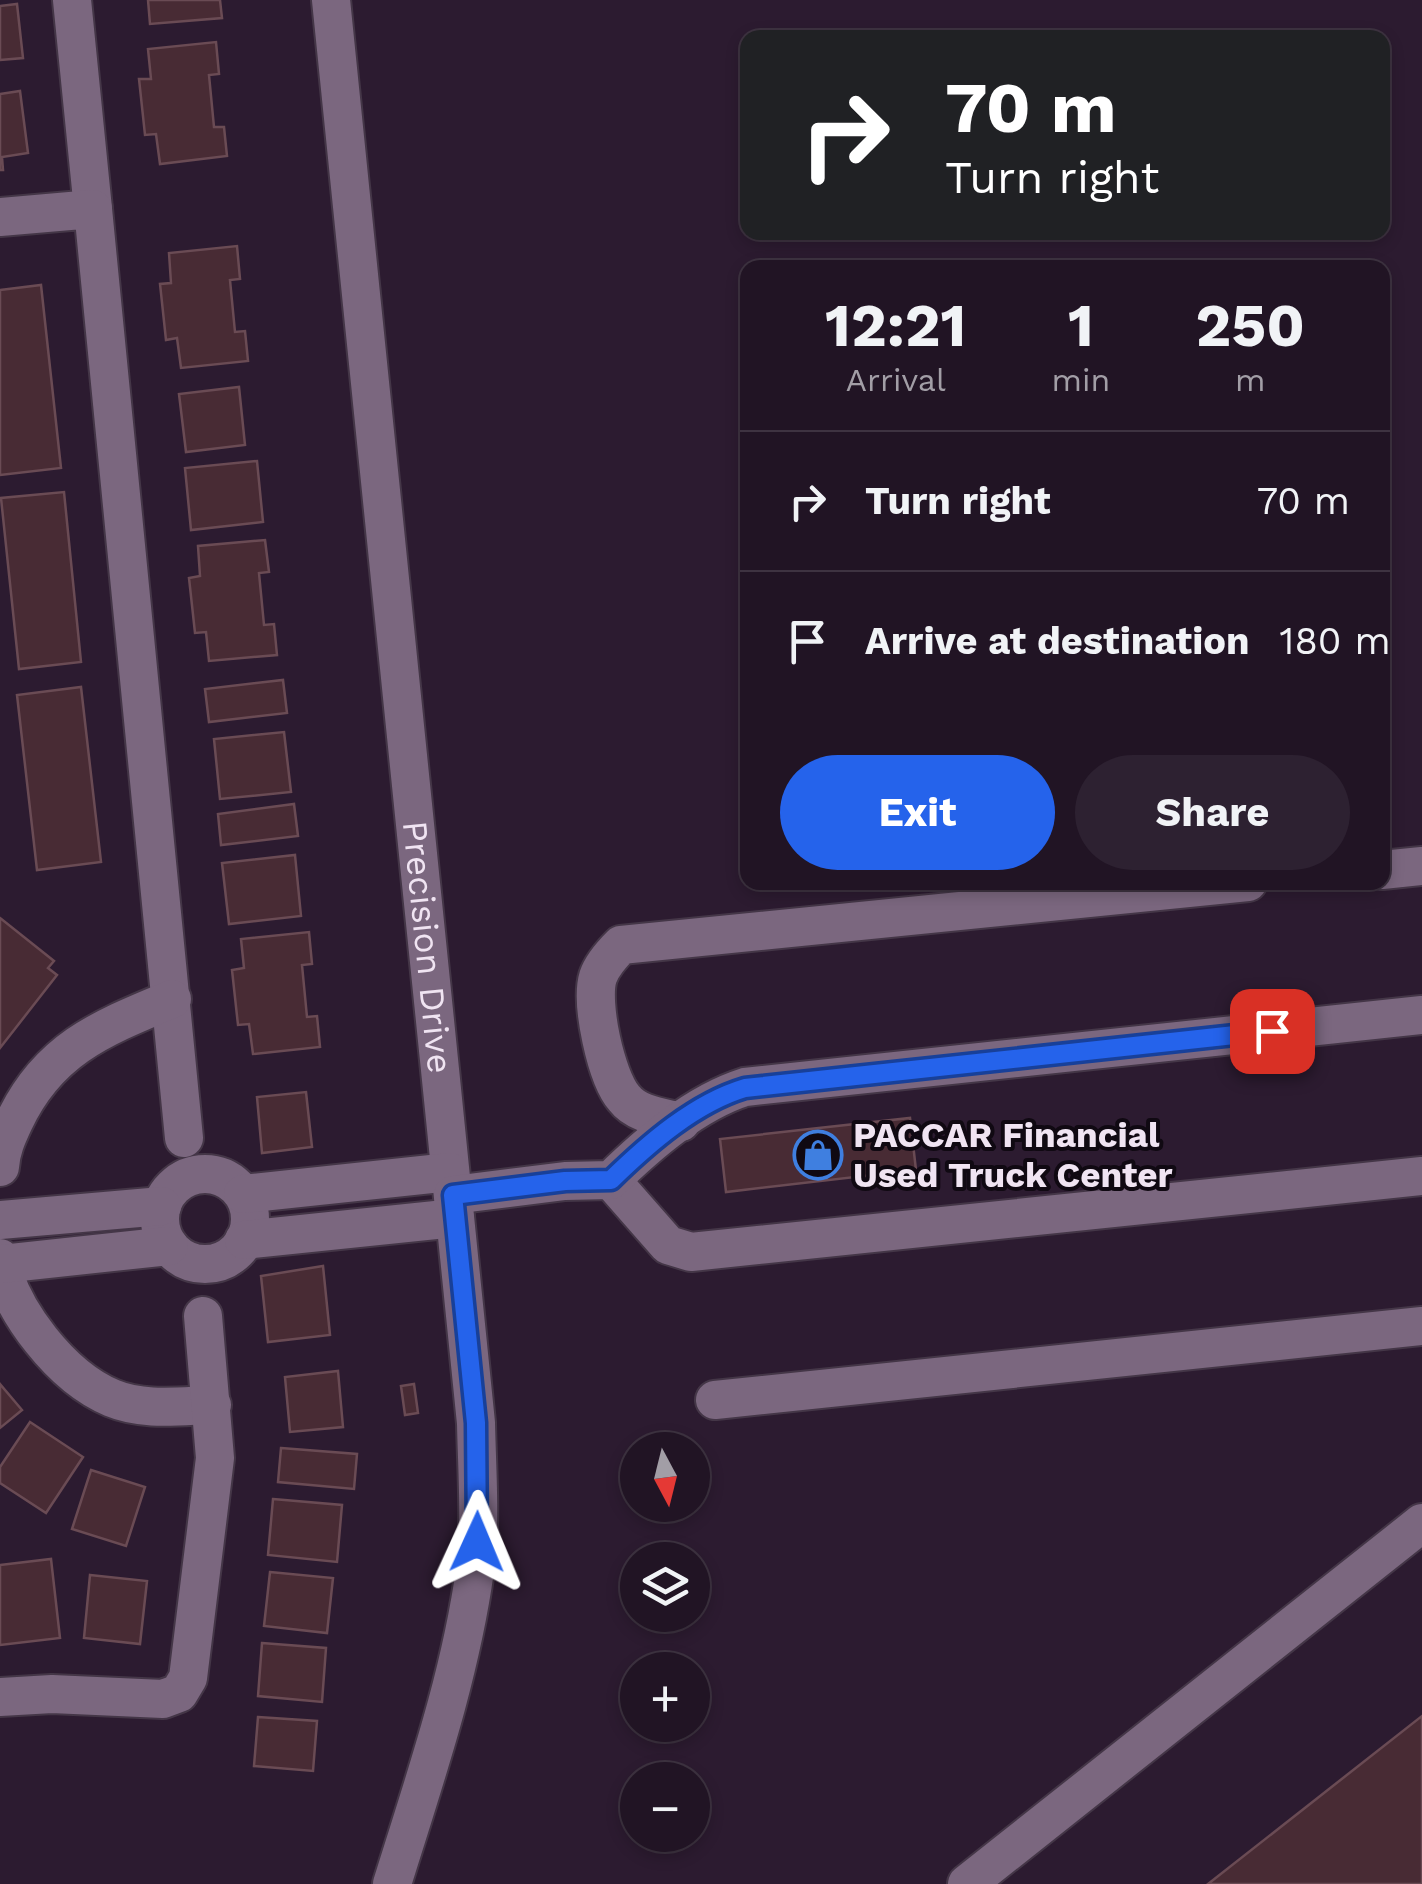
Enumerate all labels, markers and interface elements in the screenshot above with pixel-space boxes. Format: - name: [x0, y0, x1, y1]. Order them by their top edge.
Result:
- text: 70 m: [945, 67, 1117, 149]
- icon: right: [780, 70, 910, 200]
- text: Turn right: [945, 151, 1159, 204]
- text: 12:21: [825, 290, 966, 361]
- text: 1: [1068, 290, 1094, 361]
- text: 250: [1195, 290, 1305, 361]
- text: Arrival: [846, 361, 946, 399]
- text: min: [1052, 361, 1110, 399]
- text: m: [1235, 361, 1265, 399]
- icon: right: [780, 474, 835, 529]
- text: Turn right: [865, 479, 1051, 523]
- text: 70 m: [1257, 479, 1350, 523]
- icon: arrive: [780, 614, 835, 669]
- text: Arrive at destination: [865, 619, 1250, 663]
- text: 180 m: [1280, 619, 1391, 663]
- button: Exit: [780, 755, 1055, 870]
- button: Share: [1075, 755, 1350, 870]
- street label: Precision Drive: [394, 819, 461, 1075]
- pin: [1230, 989, 1315, 1074]
- icon: arrive: [1245, 1004, 1300, 1059]
- place label: PACCAR Financial Used Truck Center: [853, 1114, 1173, 1196]
- shop icon: PACCAR Financial Used Truck Center: [792, 1129, 844, 1181]
- north arrow: [620, 1432, 710, 1522]
- map controls: [620, 1432, 710, 1852]
- position arrow: [425, 1490, 529, 1594]
- button: layers: [620, 1542, 710, 1632]
- button: +: [620, 1652, 710, 1742]
- button: −: [620, 1762, 710, 1852]

